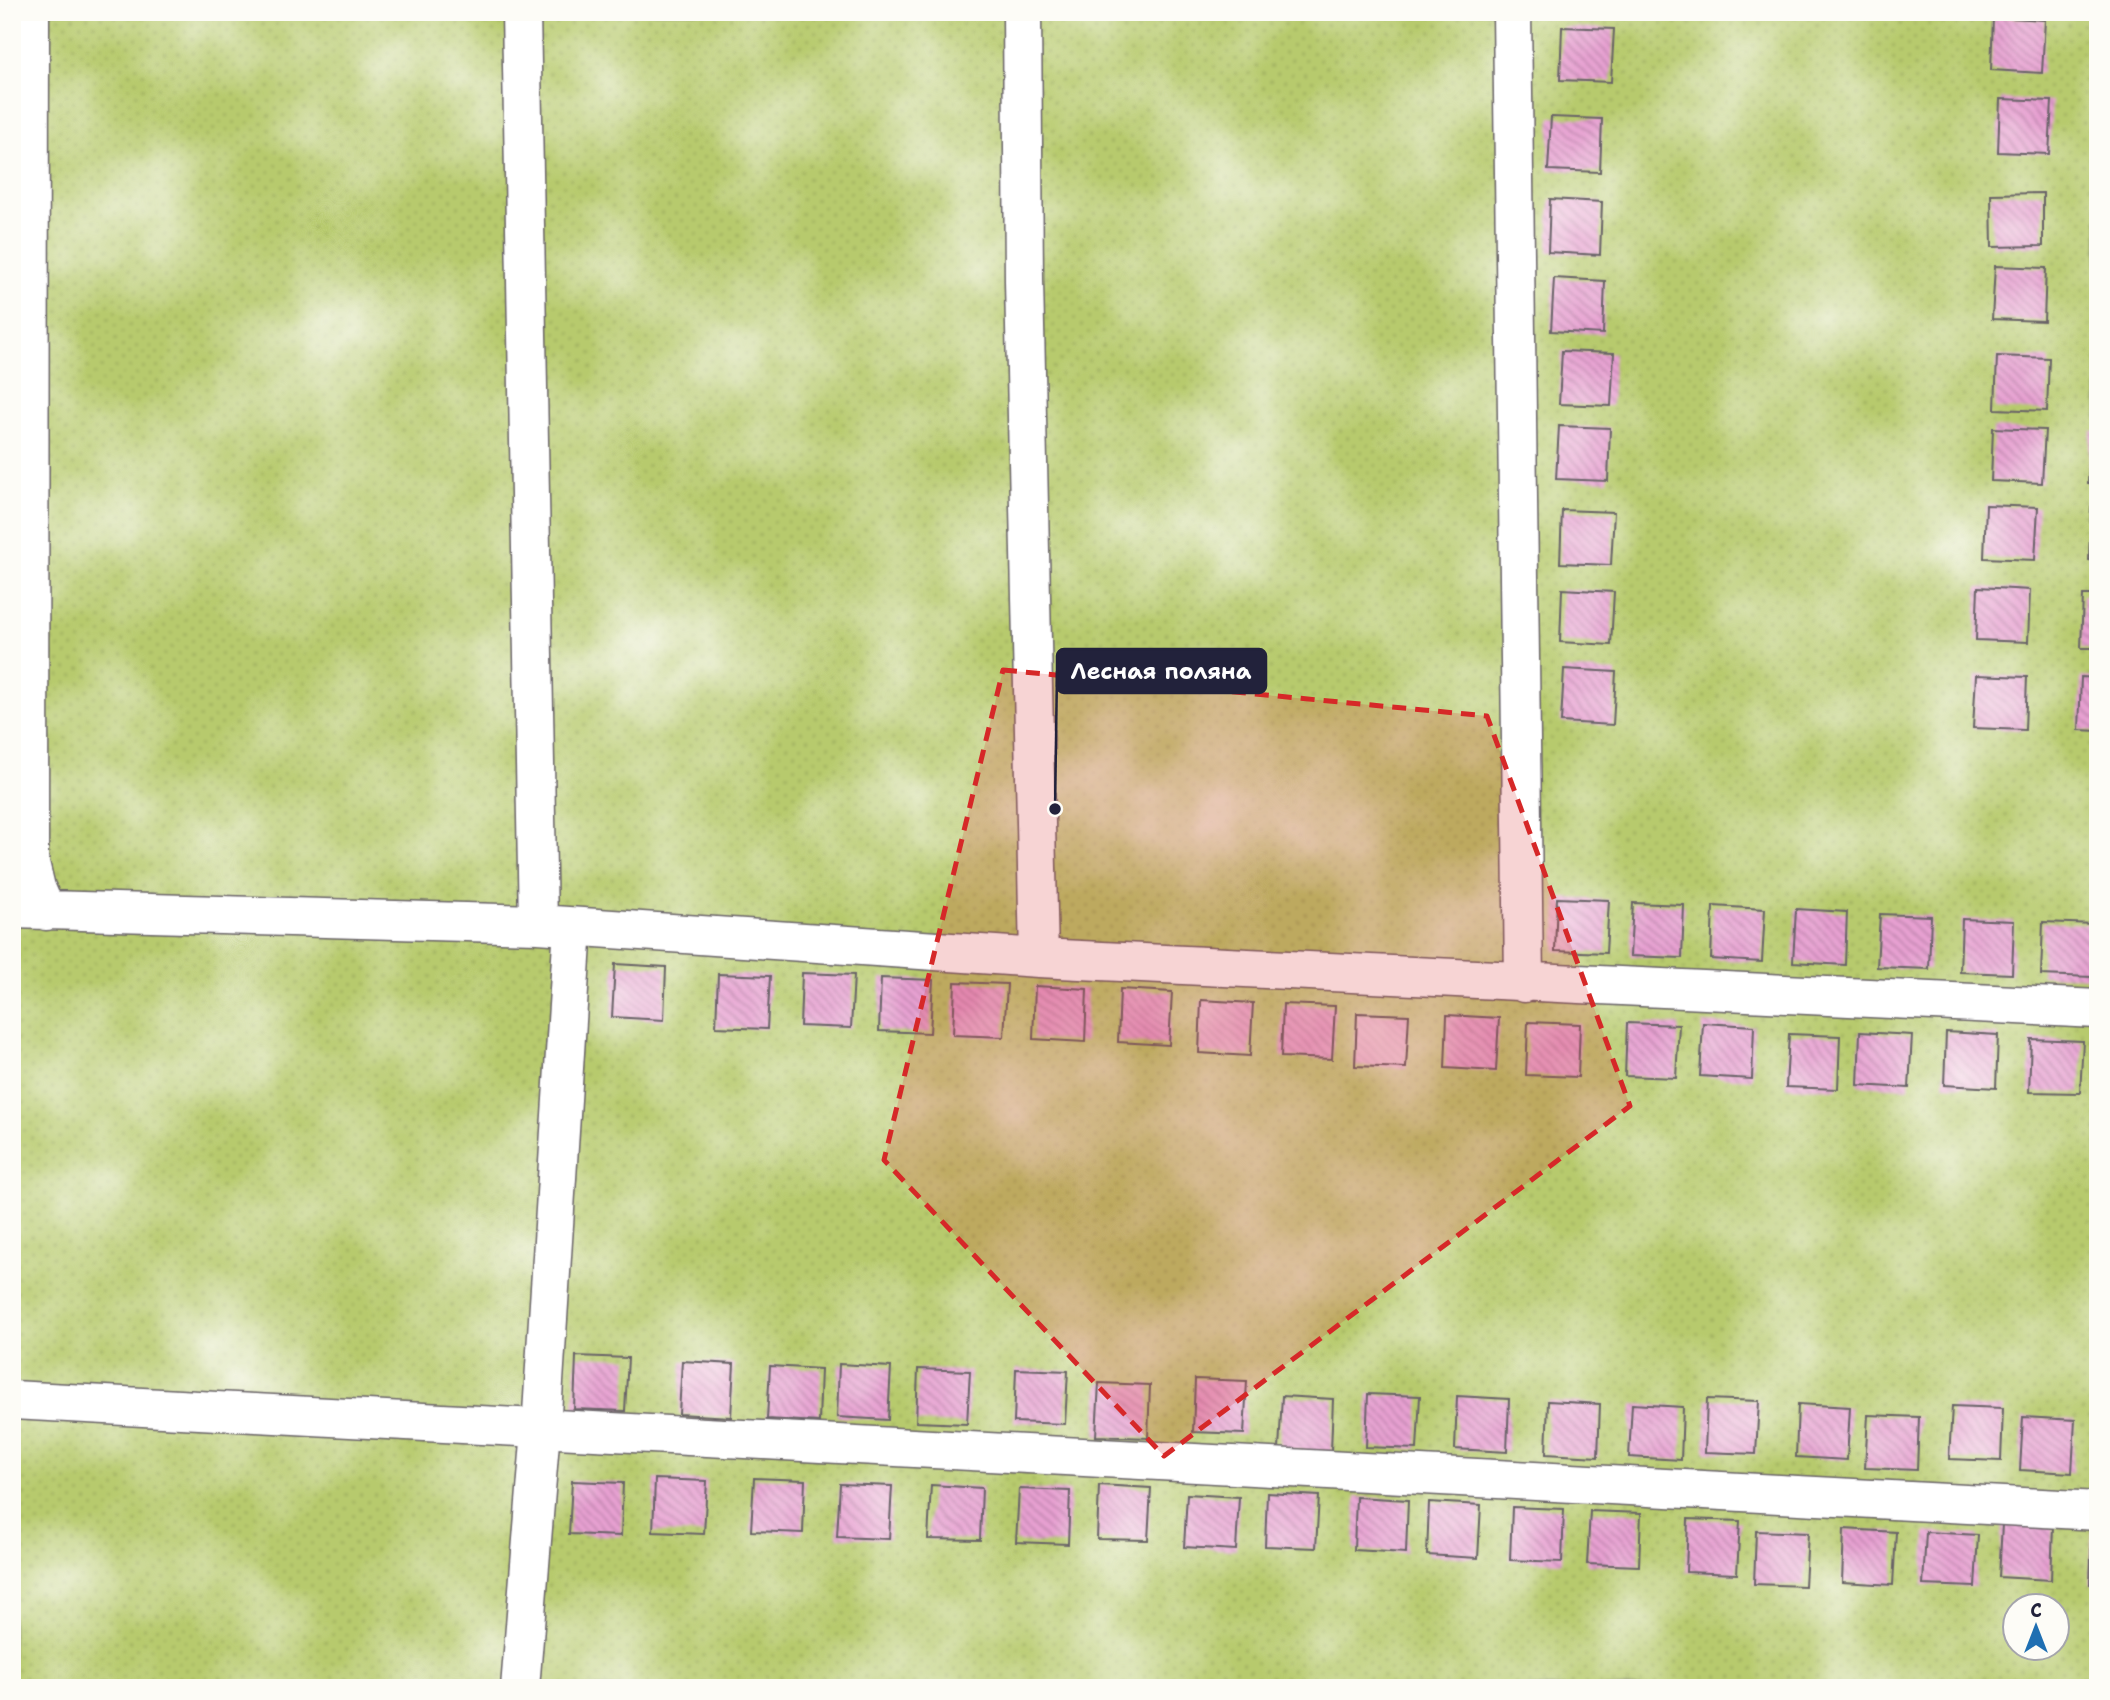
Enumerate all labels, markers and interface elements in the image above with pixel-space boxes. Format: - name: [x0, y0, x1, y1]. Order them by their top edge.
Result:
- callout: Лесная поляна: [1057, 649, 1266, 693]
- text: Лесная поляна: [1071, 656, 1252, 686]
- north arrow: [2002, 1592, 2072, 1662]
- text: С: [2030, 1598, 2042, 1623]

